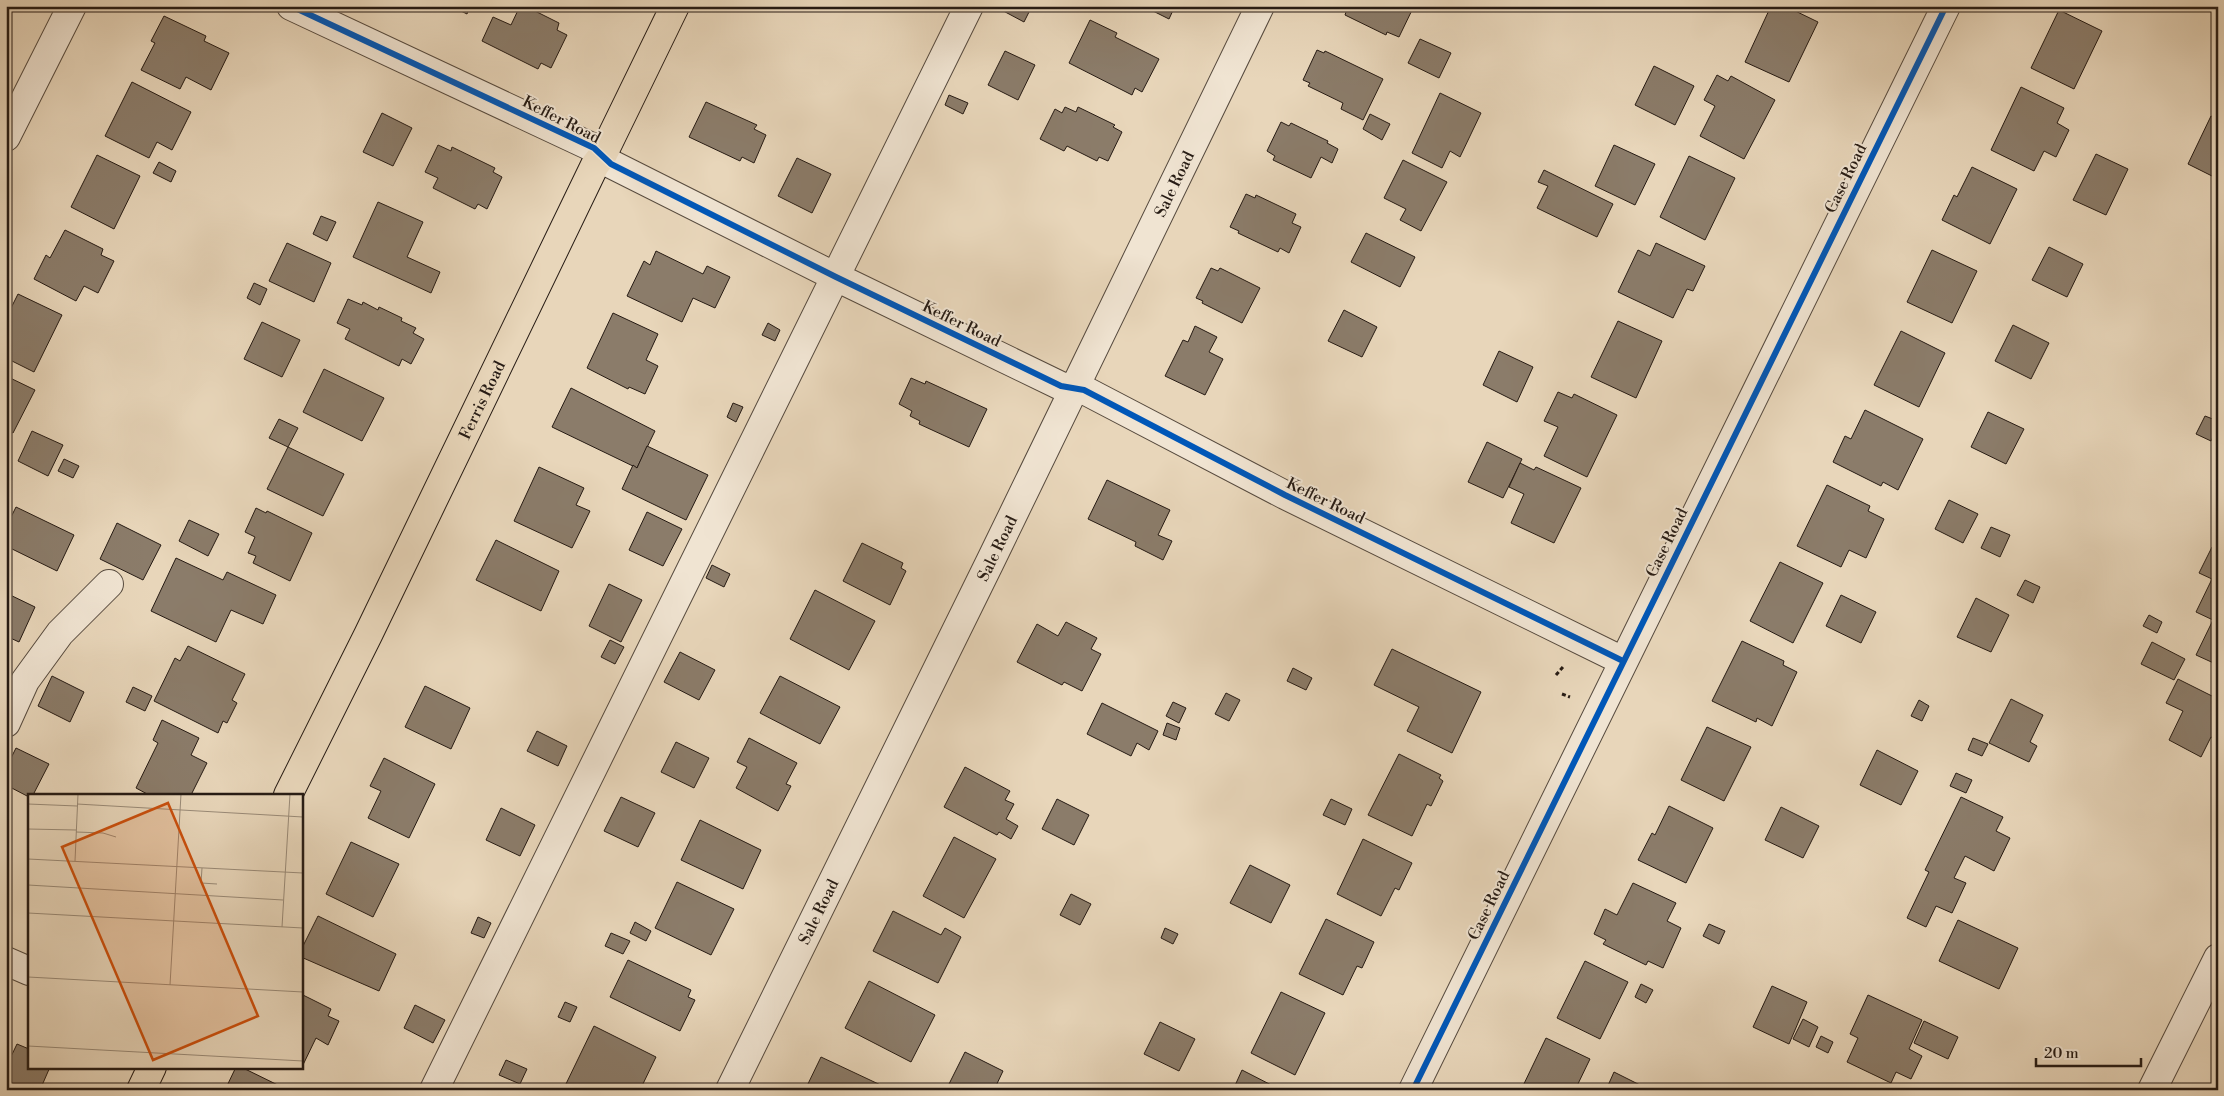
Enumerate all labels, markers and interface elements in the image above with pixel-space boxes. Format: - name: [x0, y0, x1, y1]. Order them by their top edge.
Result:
- street label: Keffer Road: [519, 92, 604, 148]
- street label: Case Road: [1821, 141, 1871, 216]
- street label: Sale Road: [1150, 148, 1199, 220]
- street label: Keffer Road: [919, 296, 1004, 352]
- street label: Ferris Road: [455, 358, 510, 443]
- street label: Keffer Road: [1283, 473, 1368, 529]
- street label: Case Road: [1642, 505, 1692, 580]
- street label: Sale Road: [973, 512, 1022, 585]
- inset map: [28, 794, 302, 1068]
- street label: Case Road: [1464, 868, 1514, 943]
- street label: Sale Road: [794, 876, 843, 948]
- scale bar: [2036, 1036, 2142, 1068]
- text: 20 m: [2044, 1044, 2079, 1063]

